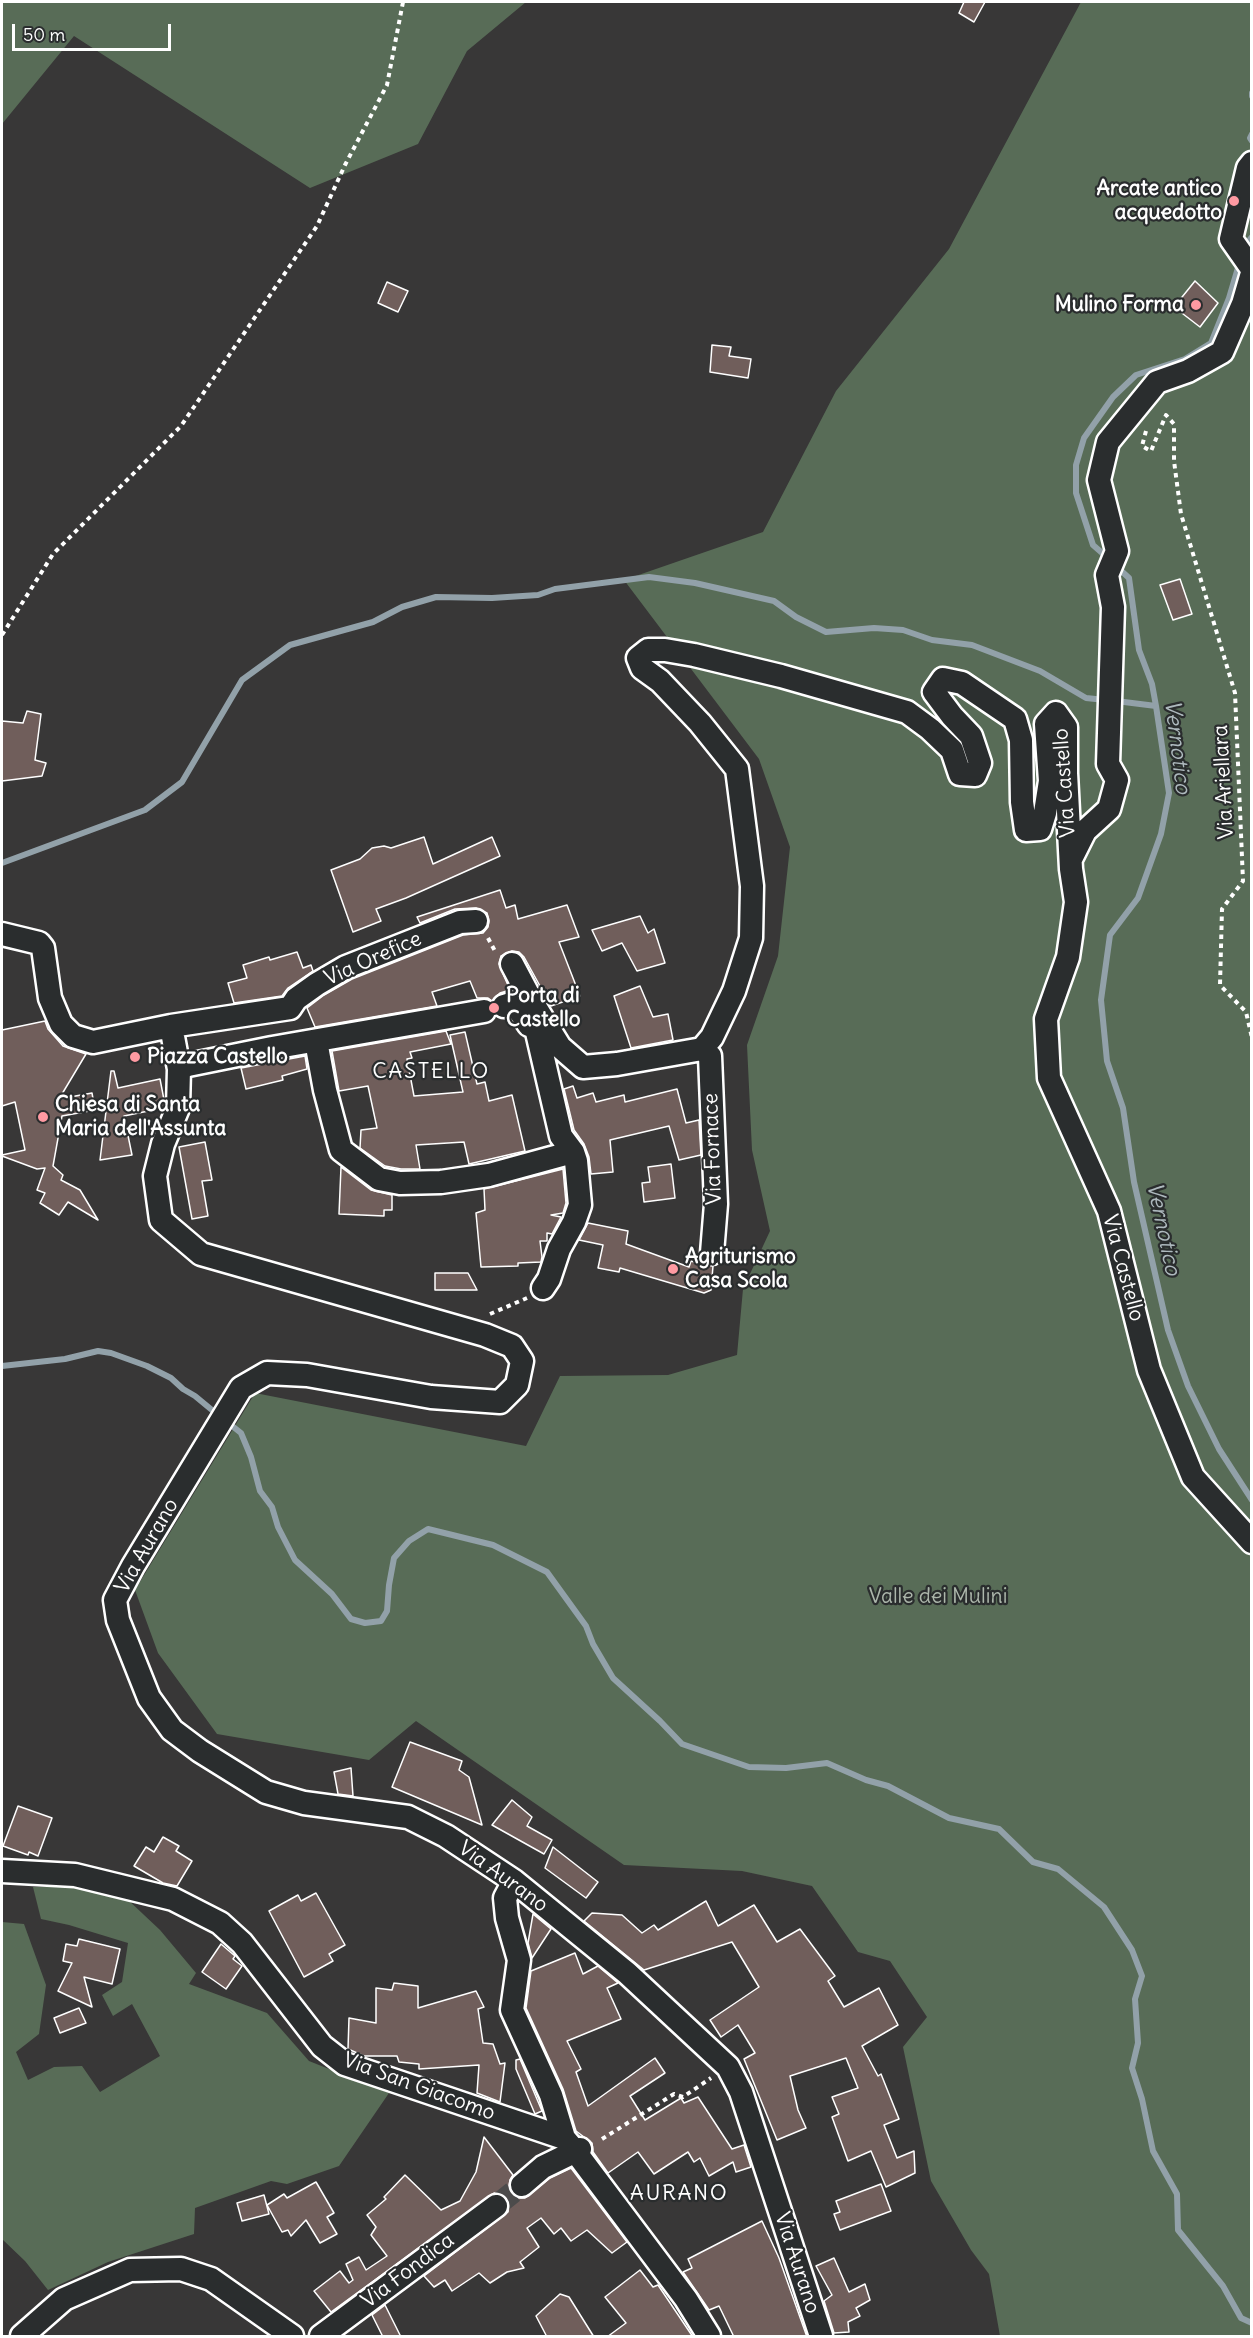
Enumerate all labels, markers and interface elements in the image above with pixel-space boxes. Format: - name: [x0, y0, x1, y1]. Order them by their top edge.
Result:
- scale bar: [15, 12, 174, 50]
- text: 50 m: [23, 23, 65, 46]
- place label: Arcate antico acquedotto: [1096, 176, 1222, 226]
- marker: Arcate antico acquedotto: [1227, 194, 1241, 208]
- place label: Mulino Forma: [1055, 292, 1184, 318]
- marker: Mulino Forma: [1189, 298, 1203, 312]
- water label: Vernotico: [1158, 699, 1196, 795]
- street label: Via Ariellara: [1208, 724, 1240, 840]
- street label: Via Castello: [1049, 728, 1081, 838]
- street label: Via Orefice: [321, 926, 425, 992]
- place label: Porta di Castello: [506, 983, 581, 1033]
- marker: Porta di Castello: [487, 1001, 501, 1015]
- place label: Piazza Castello: [147, 1044, 288, 1070]
- marker: Piazza Castello: [128, 1050, 142, 1064]
- district label: CASTELLO: [372, 1059, 490, 1085]
- place label: Chiesa di Santa Maria dell'Assunta: [55, 1092, 226, 1142]
- street label: Via Fornace: [698, 1093, 728, 1205]
- marker: Chiesa di Santa Maria dell'Assunta: [36, 1110, 50, 1124]
- water label: Vernotico: [1140, 1180, 1186, 1278]
- street label: Via Castello: [1097, 1212, 1149, 1324]
- place label: Agriturismo Casa Scola: [685, 1244, 796, 1294]
- marker: Agriturismo Casa Scola: [666, 1262, 680, 1276]
- street label: Via Aurano: [110, 1494, 184, 1598]
- park label: Valle dei Mulini: [869, 1584, 1007, 1610]
- street label: Via Aurano: [453, 1836, 553, 1918]
- street label: Via San Giacomo: [340, 2048, 498, 2126]
- district label: AURANO: [630, 2181, 728, 2207]
- street label: Via Aurano: [769, 2209, 825, 2317]
- street label: Via Fondica: [357, 2228, 459, 2314]

